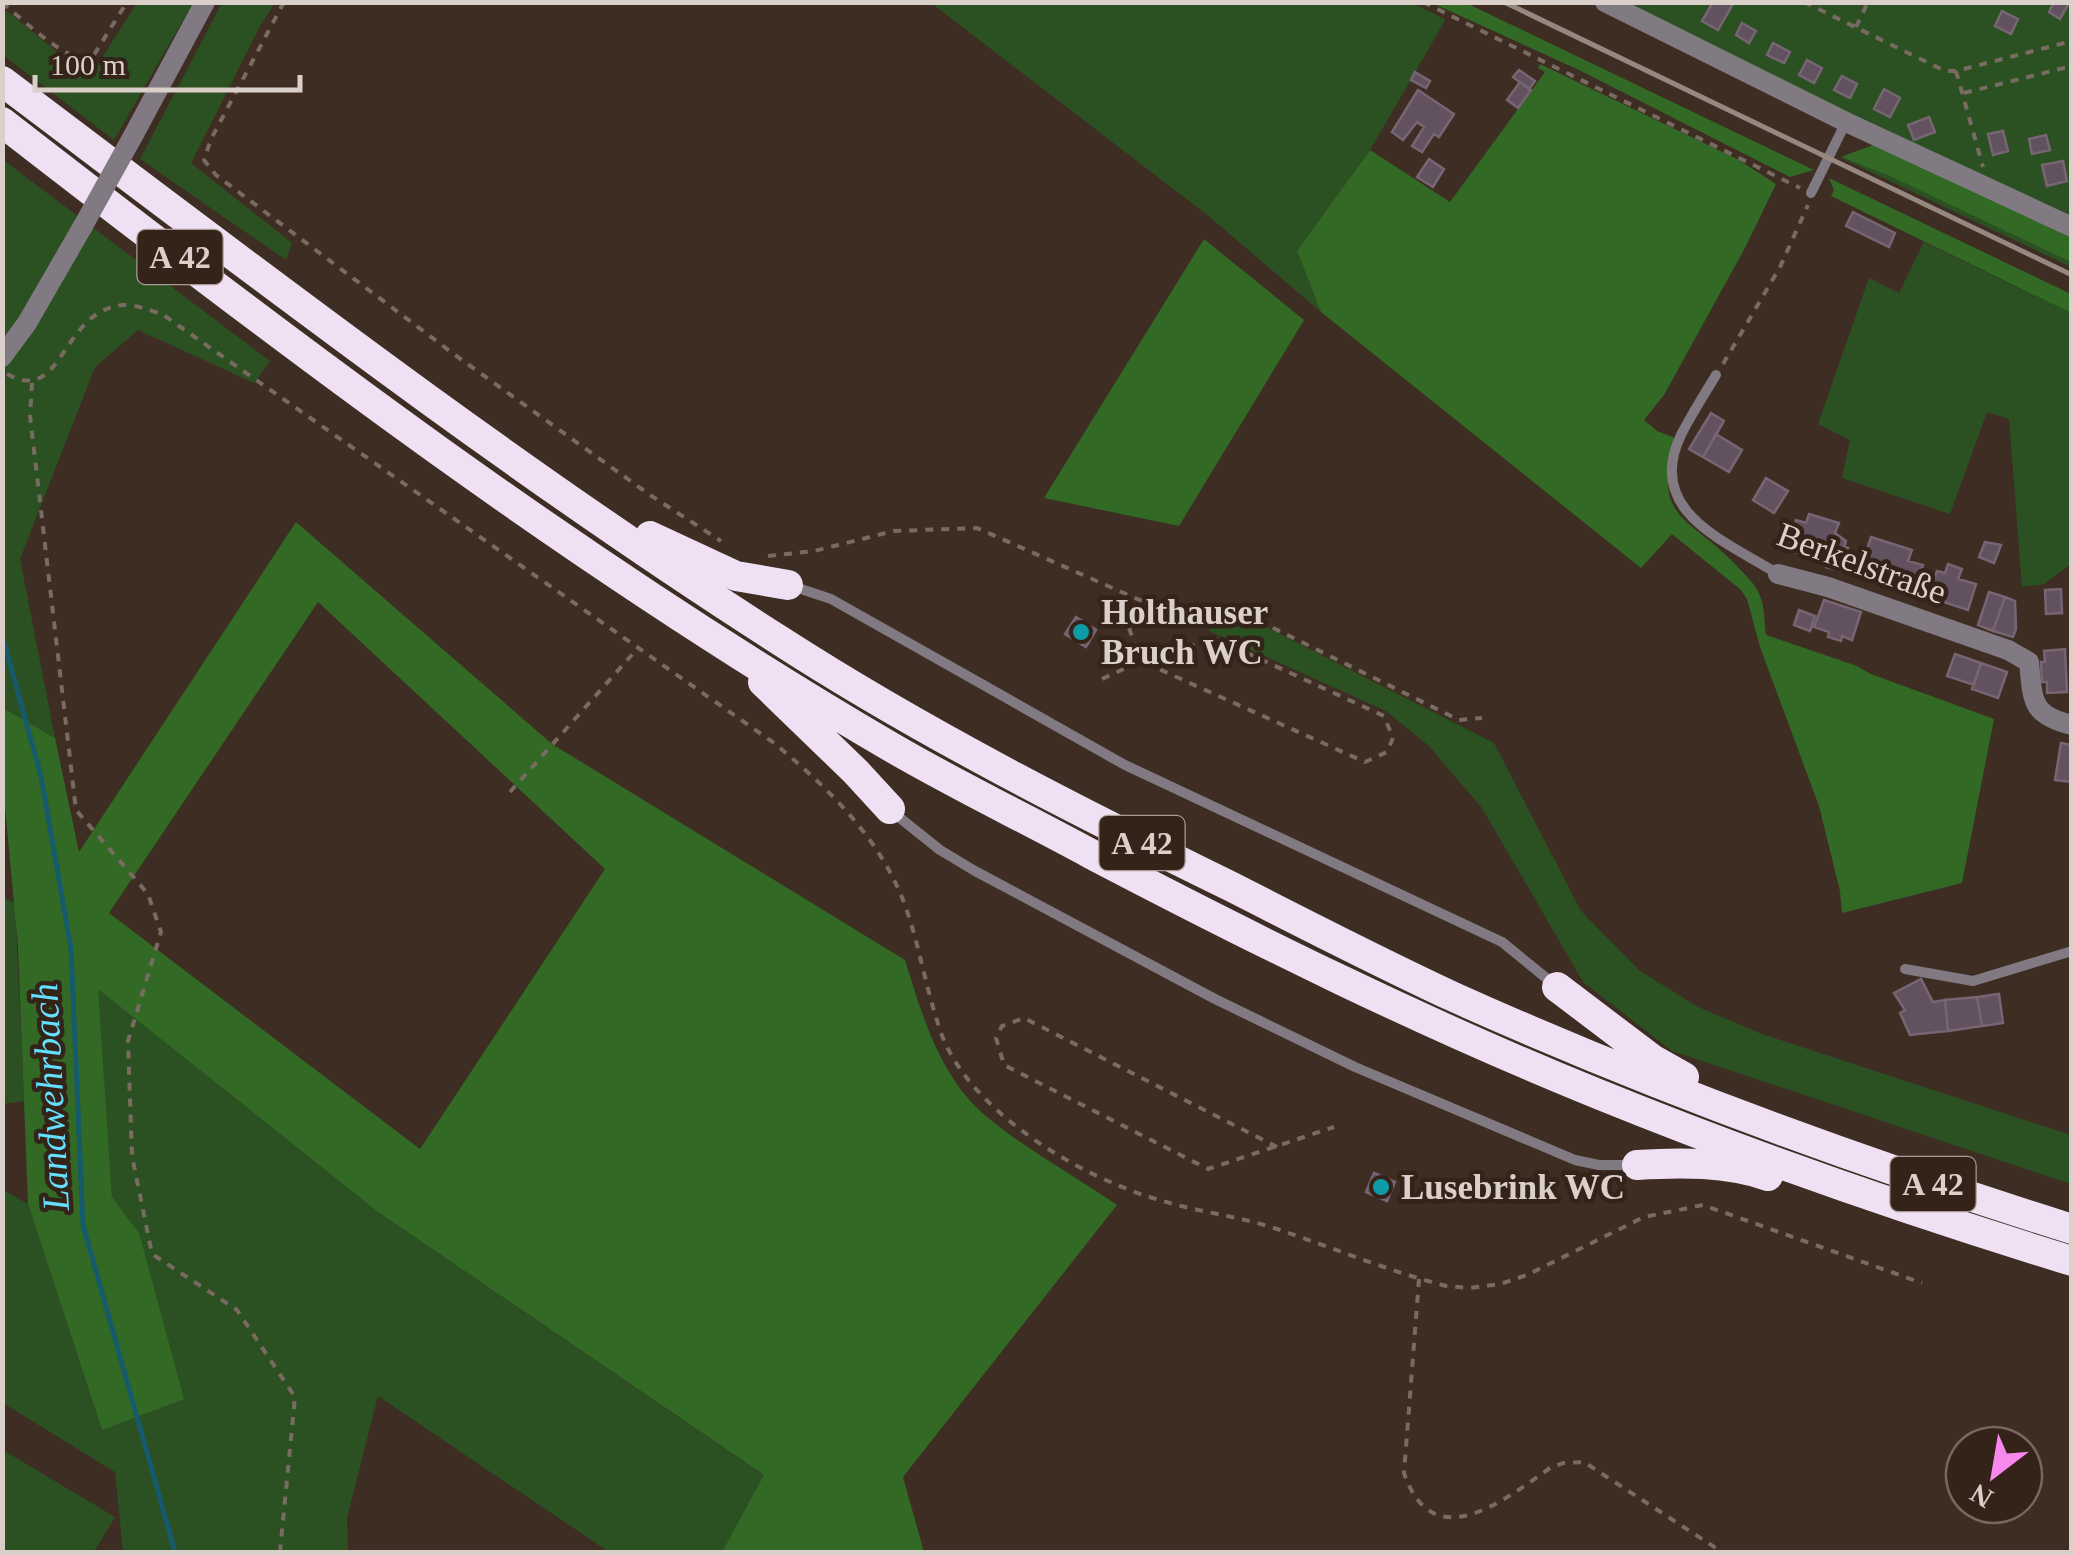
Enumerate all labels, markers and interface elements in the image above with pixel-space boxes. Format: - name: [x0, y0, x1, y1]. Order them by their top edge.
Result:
- scale bar: [35, 30, 300, 92]
- text: 100 m: [50, 48, 126, 81]
- road number: A 42: [138, 230, 222, 284]
- street label: Berkelstraße: [1772, 515, 1952, 612]
- place label: Holthauser Bruch WC: [1101, 593, 1268, 672]
- marker: Holthauser Bruch WC: [1070, 621, 1092, 643]
- road number: A 42: [1100, 816, 1184, 870]
- water label: Landwehrbach: [23, 982, 77, 1213]
- road number: A 42: [1890, 1157, 1976, 1211]
- place label: Lusebrink WC: [1401, 1168, 1625, 1207]
- marker: Lusebrink WC: [1370, 1176, 1392, 1198]
- north arrow: [1944, 1425, 2044, 1525]
- text: N: [1965, 1478, 1998, 1514]

